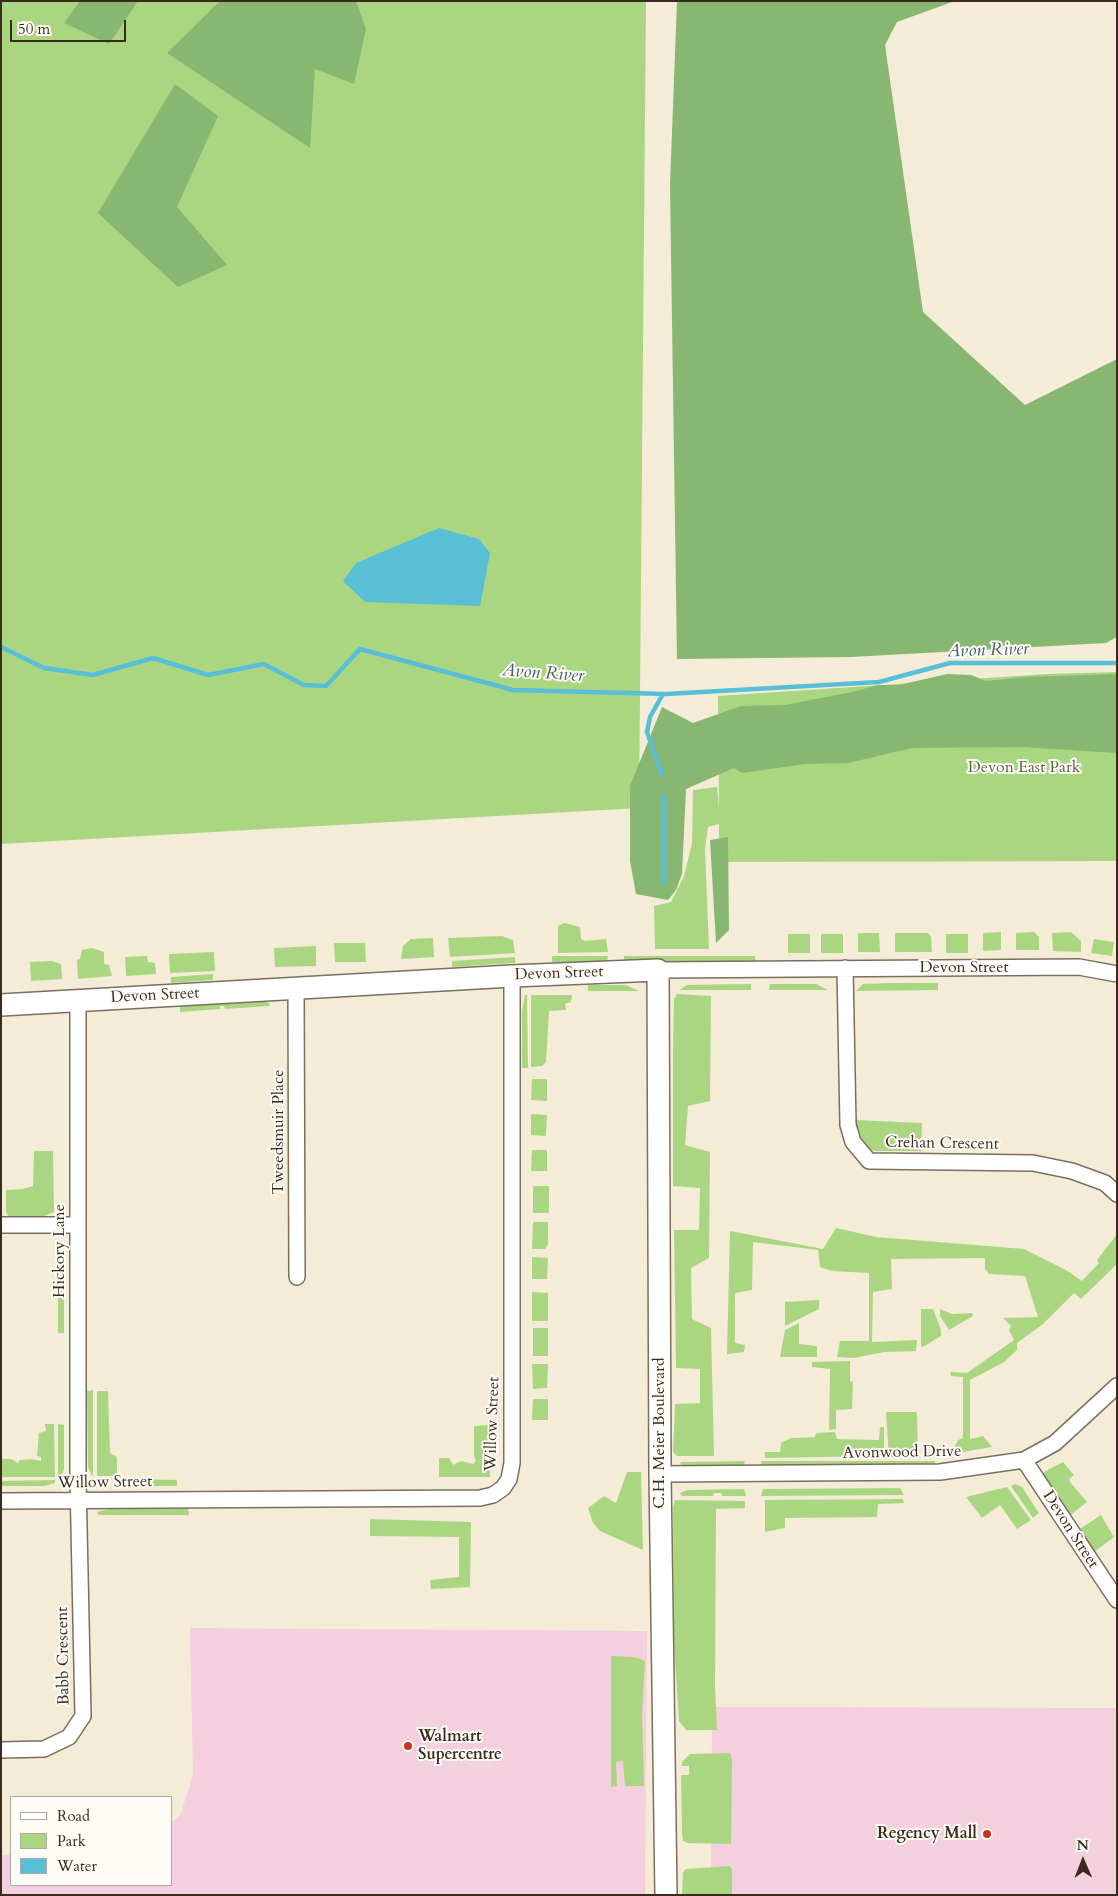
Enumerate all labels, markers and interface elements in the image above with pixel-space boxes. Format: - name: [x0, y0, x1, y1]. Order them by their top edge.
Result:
- scale bar: [12, 10, 129, 42]
- text: 50 m: [18, 19, 50, 39]
- water label: Avon River: [947, 639, 1029, 663]
- water label: Avon River: [501, 660, 585, 688]
- park label: Devon East Park: [968, 758, 1080, 778]
- street label: Devon Street: [920, 958, 1008, 978]
- street label: Devon Street: [514, 963, 604, 985]
- street label: Devon Street: [110, 984, 200, 1008]
- street label: Tweedsmuir Place: [269, 1070, 289, 1194]
- street label: Crehan Crescent: [885, 1133, 999, 1155]
- street label: Hickory Lane: [50, 1204, 70, 1298]
- street label: C.H. Meier Boulevard: [650, 1357, 670, 1509]
- street label: Willow Street: [482, 1376, 504, 1472]
- street label: Avonwood Drive: [842, 1442, 962, 1464]
- street label: Willow Street: [58, 1473, 152, 1493]
- street label: Devon Street: [1038, 1487, 1102, 1573]
- street label: Babb Crescent: [54, 1607, 74, 1705]
- place label: Walmart Supercentre: [418, 1727, 502, 1765]
- marker: Walmart Supercentre: [402, 1740, 414, 1752]
- legend: [10, 1796, 172, 1886]
- text: Road: [57, 1806, 90, 1826]
- place label: Regency Mall: [877, 1824, 977, 1844]
- marker: Regency Mall: [981, 1828, 993, 1840]
- text: Park: [57, 1831, 86, 1851]
- north arrow: [1058, 1836, 1108, 1886]
- text: N: [1076, 1836, 1089, 1855]
- text: Water: [57, 1856, 97, 1876]

